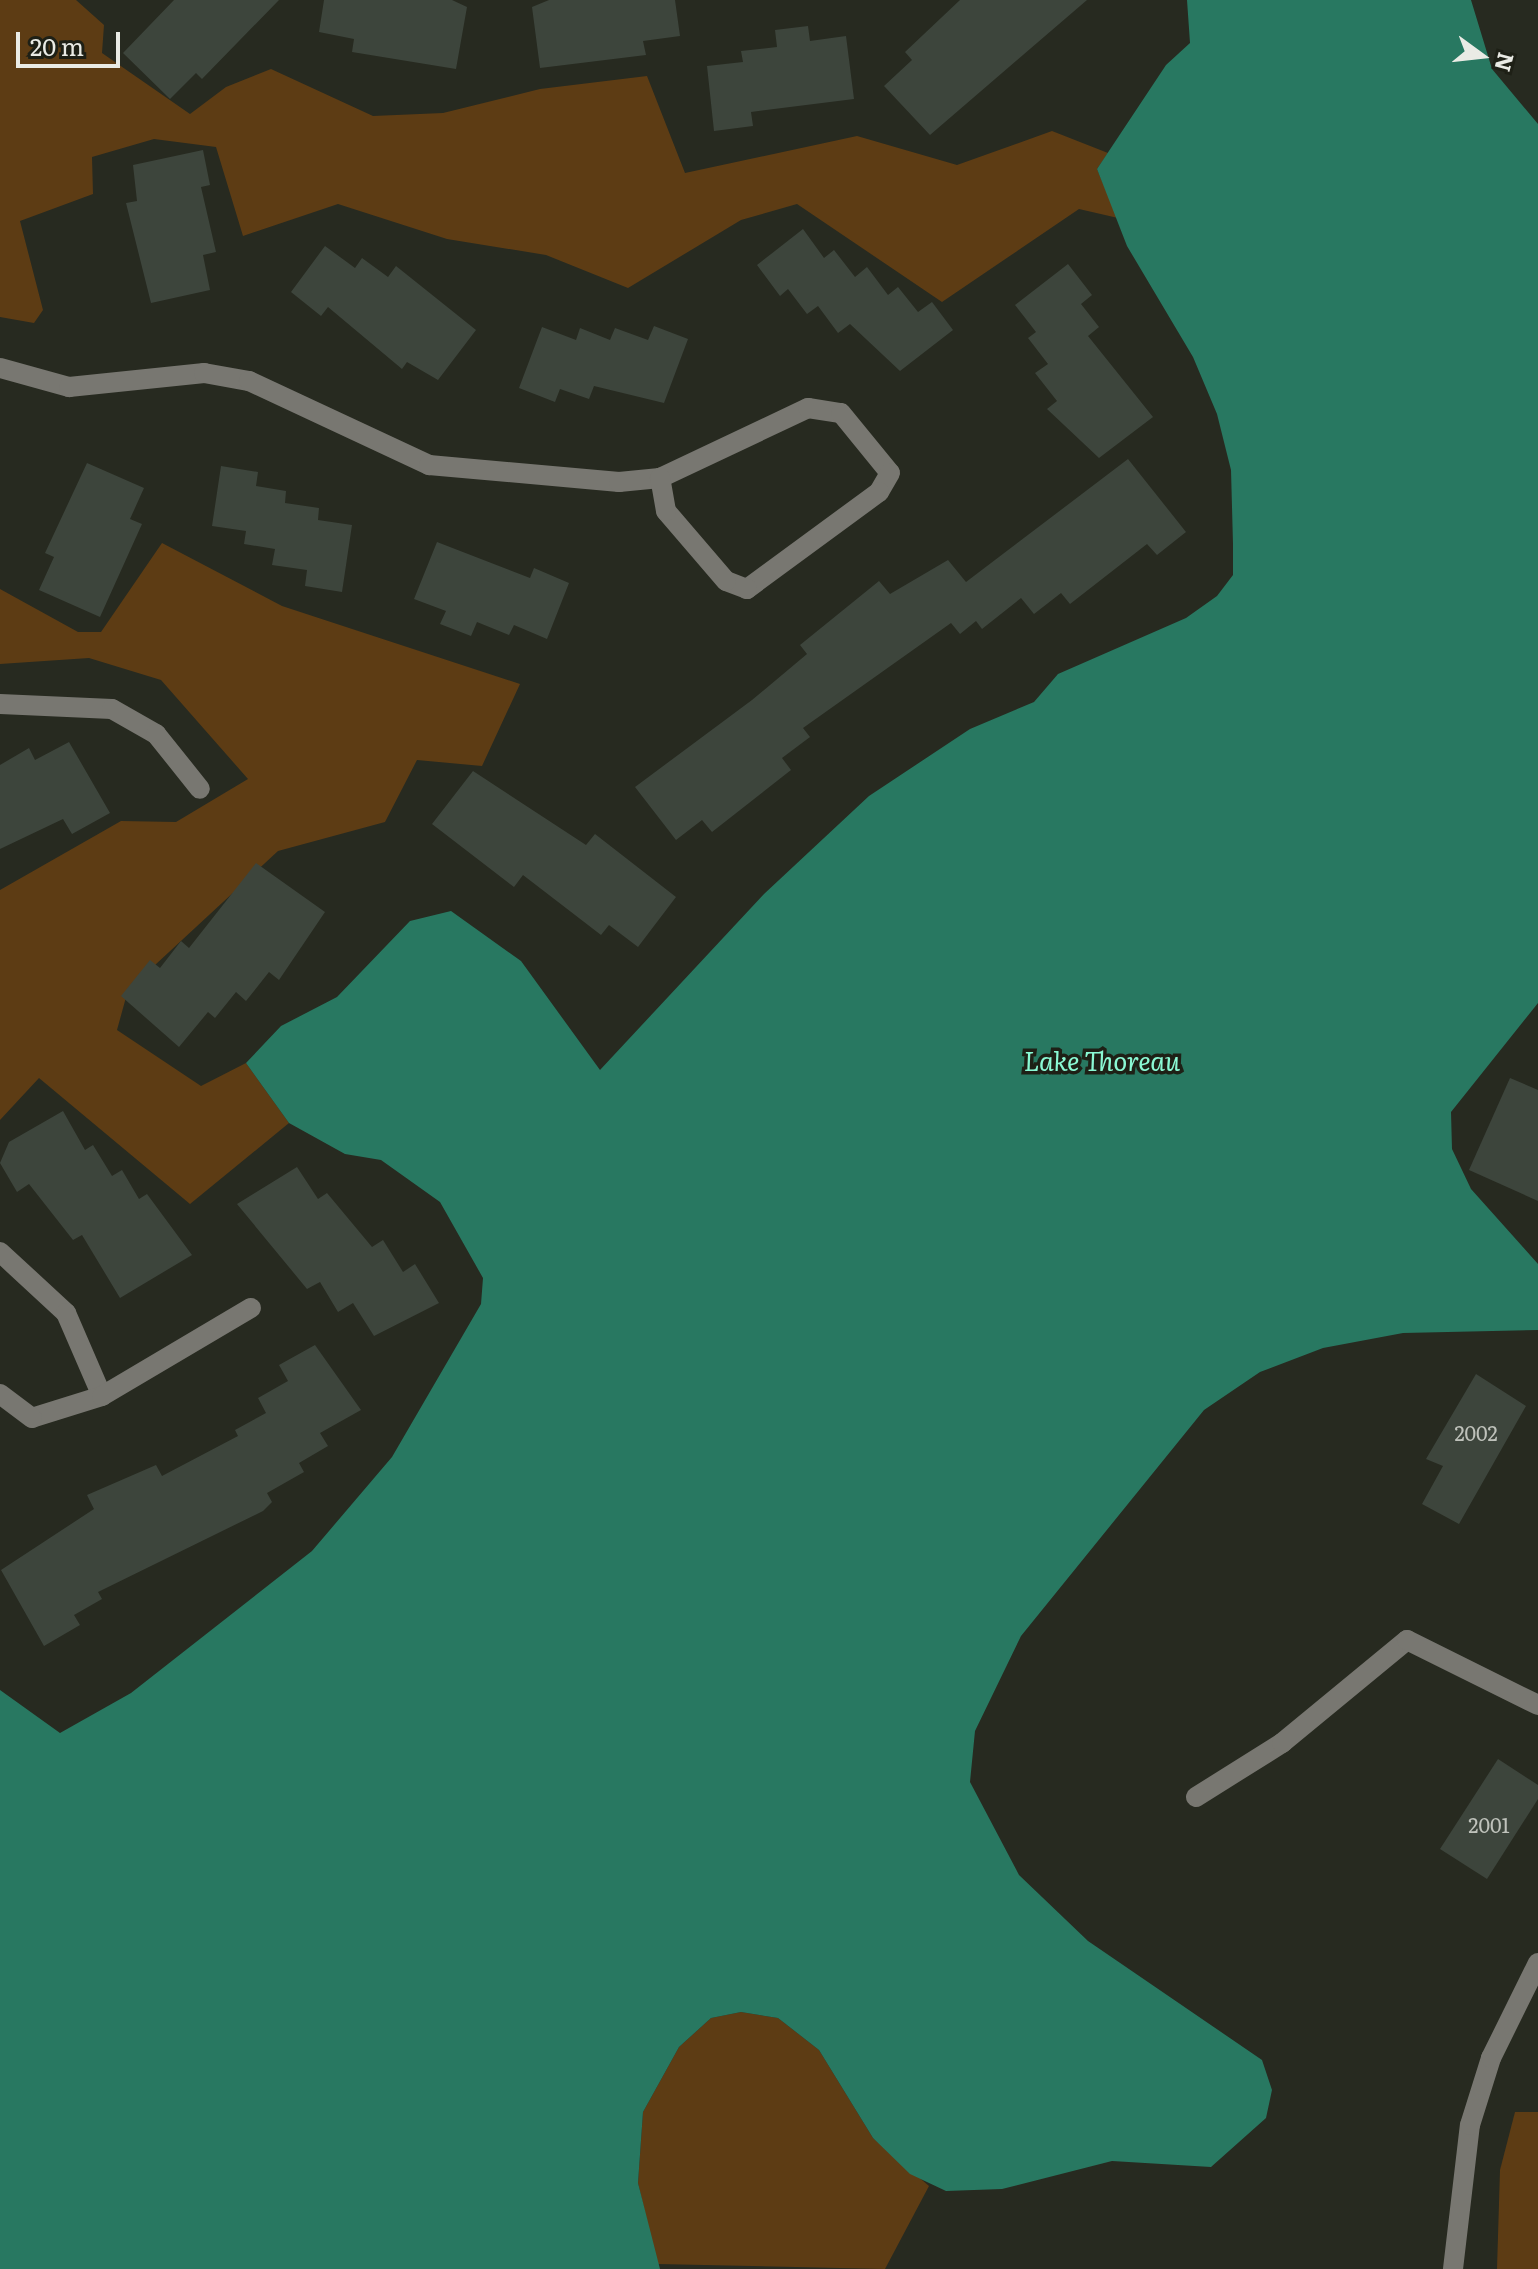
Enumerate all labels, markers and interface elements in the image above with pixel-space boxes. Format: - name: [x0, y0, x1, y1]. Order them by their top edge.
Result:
- scale bar: [20, 16, 124, 66]
- north arrow: [1442, 16, 1522, 96]
- text: 20 m: [30, 28, 84, 63]
- text: N: [1487, 49, 1524, 76]
- water label: Lake Thoreau: [1024, 1044, 1180, 1076]
- house number: 2002: [1454, 1420, 1498, 1444]
- house number: 2001: [1468, 1812, 1510, 1836]

